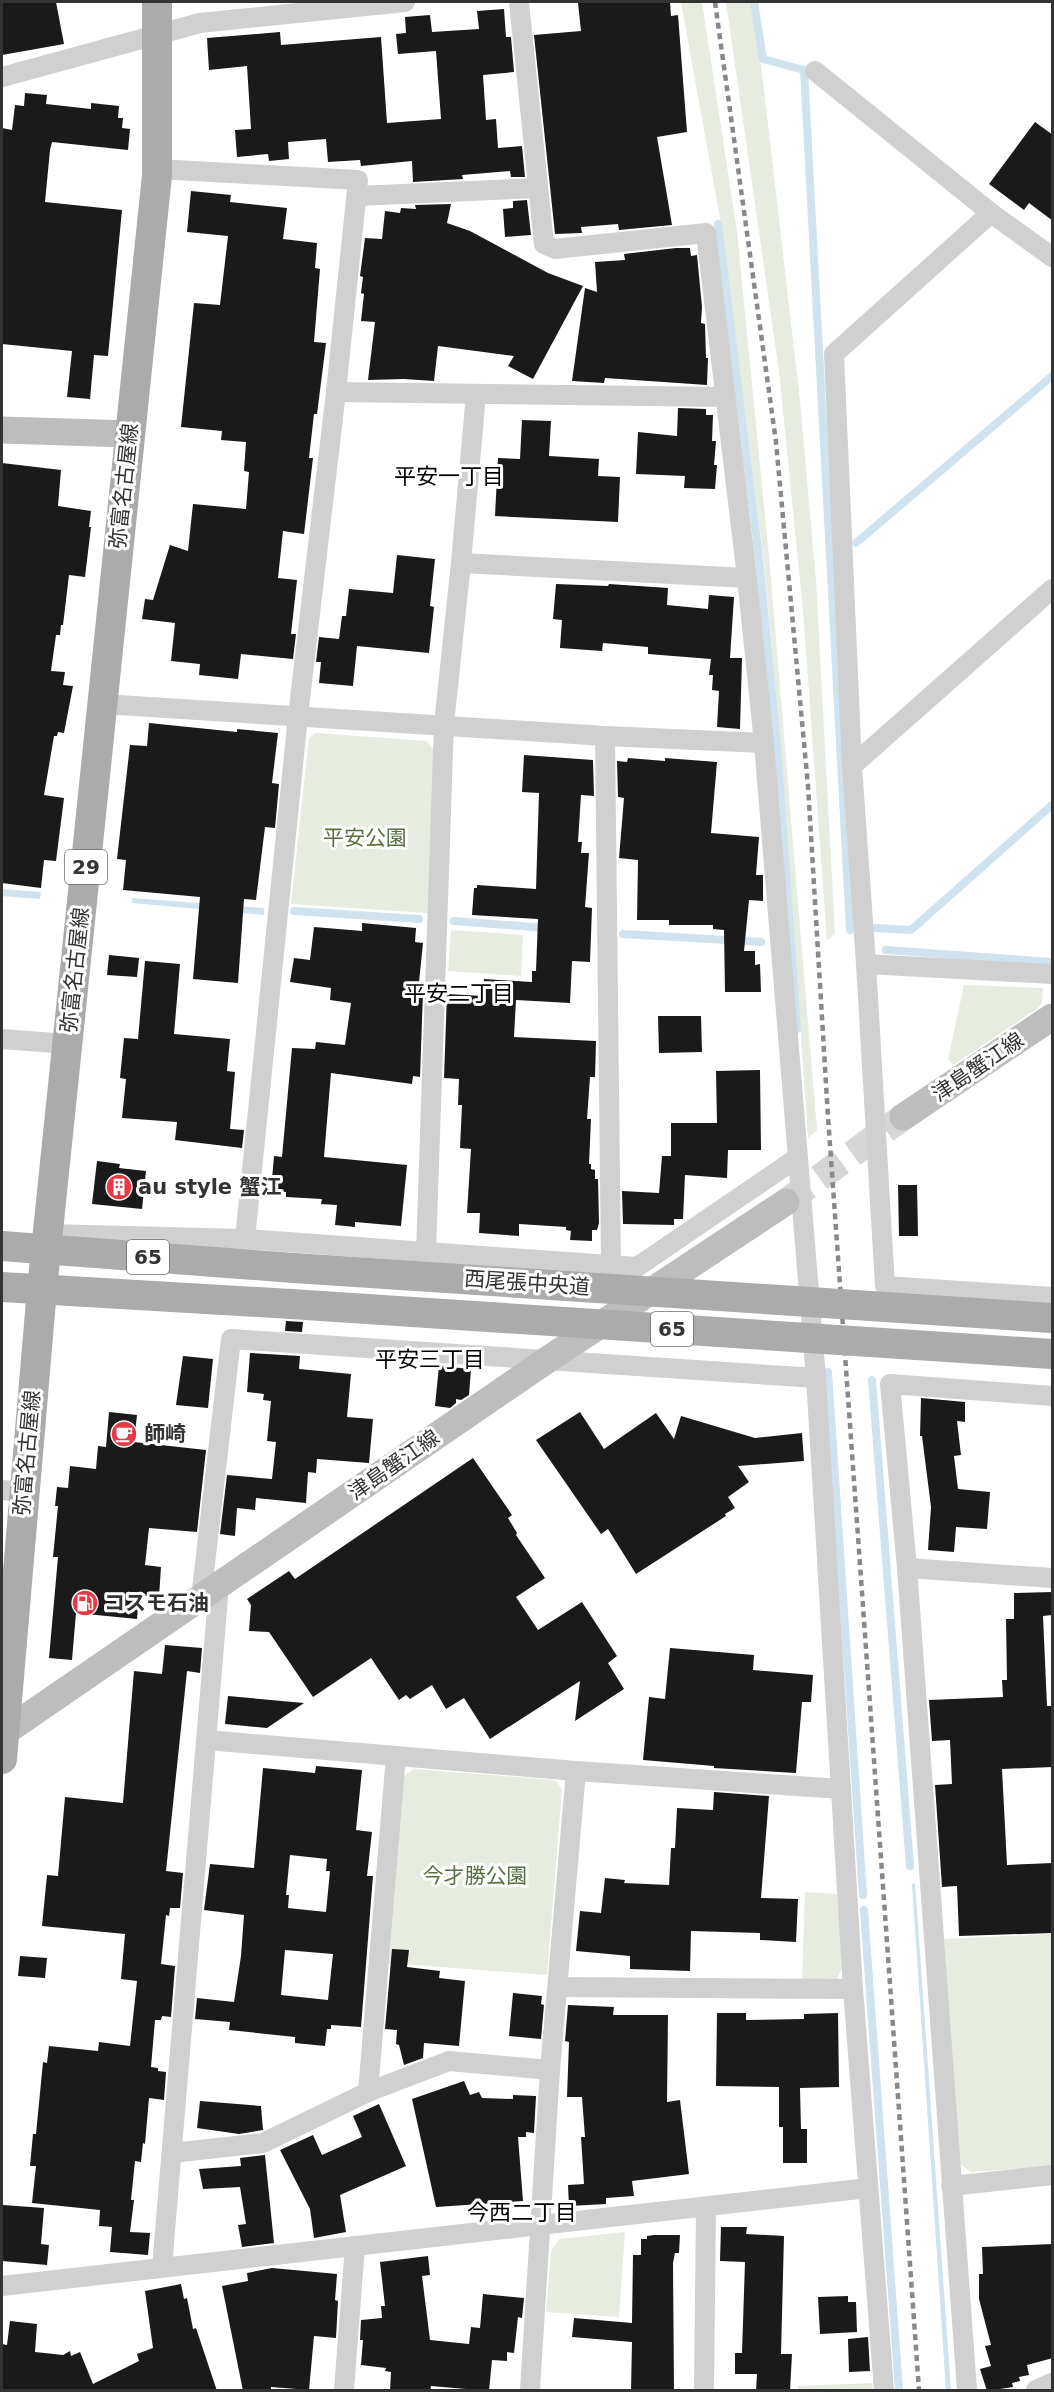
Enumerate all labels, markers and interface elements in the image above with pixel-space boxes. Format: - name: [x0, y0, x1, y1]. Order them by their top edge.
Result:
- street label: 弥富名古屋線: [105, 422, 143, 550]
- district label: 平安一丁目: [394, 464, 504, 489]
- park label: 平安公園: [323, 826, 407, 850]
- road number: 29: [65, 850, 107, 884]
- street label: 弥富名古屋線: [56, 906, 94, 1034]
- district label: 平安二丁目: [404, 981, 514, 1006]
- street label: 津島蟹江線: [928, 1028, 1028, 1106]
- building icon: au style 蟹江: [104, 1172, 134, 1202]
- place label: au style 蟹江: [138, 1175, 281, 1199]
- road number: 65: [127, 1240, 169, 1274]
- street label: 西尾張中央道: [463, 1267, 591, 1299]
- road number: 65: [651, 1312, 693, 1346]
- district label: 平安三丁目: [375, 1347, 485, 1372]
- street label: 弥富名古屋線: [10, 1389, 44, 1517]
- cafe icon: 師崎: [109, 1419, 139, 1449]
- place label: 師崎: [144, 1422, 186, 1446]
- street label: 津島蟹江線: [344, 1425, 444, 1505]
- fuel station icon: コスモ石油: [70, 1588, 100, 1618]
- place label: コスモ石油: [104, 1591, 209, 1615]
- park label: 今才勝公園: [423, 1864, 528, 1888]
- district label: 今西二丁目: [467, 2200, 577, 2225]

